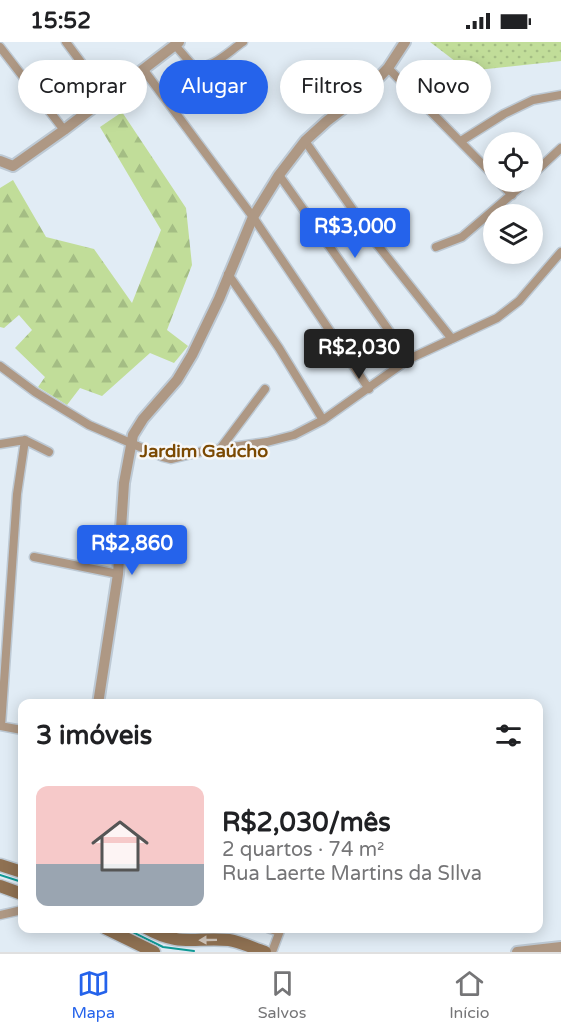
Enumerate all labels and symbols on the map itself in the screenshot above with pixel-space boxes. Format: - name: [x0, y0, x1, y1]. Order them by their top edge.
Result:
- pin: R$3,000: [300, 208, 410, 259]
- pin: R$2,030: [304, 329, 414, 380]
- district label: Jardim Gaúcho: [139, 440, 268, 462]
- pin: R$2,860: [77, 525, 187, 576]
- one-way arrow: [199, 936, 218, 945]

